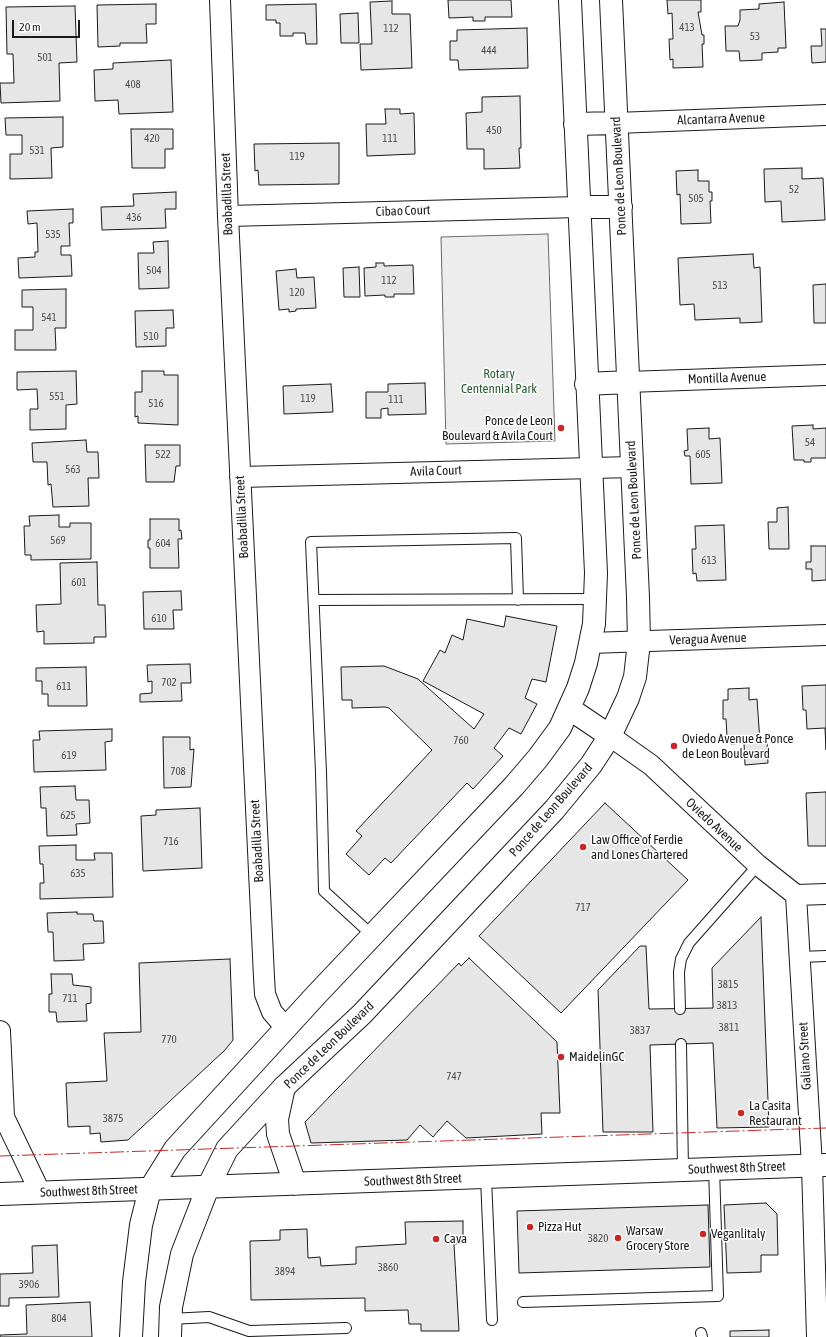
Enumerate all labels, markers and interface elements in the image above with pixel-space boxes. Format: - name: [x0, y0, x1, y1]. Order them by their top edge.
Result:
- scale bar: [14, 12, 82, 38]
- text: 20 m: [19, 20, 41, 34]
- house number: 413: [679, 21, 695, 35]
- house number: 112: [383, 22, 399, 36]
- house number: 53: [750, 30, 760, 44]
- house number: 444: [481, 44, 497, 58]
- house number: 501: [37, 51, 53, 65]
- house number: 408: [125, 78, 141, 92]
- street label: Alcantarra Avenue: [677, 110, 765, 128]
- street label: Ponce de Leon Boulevard: [608, 116, 630, 236]
- house number: 450: [486, 124, 502, 138]
- house number: 420: [144, 132, 160, 146]
- house number: 111: [382, 132, 398, 146]
- house number: 531: [29, 144, 45, 158]
- house number: 119: [289, 150, 305, 164]
- street label: Boabadilla Street: [218, 152, 236, 236]
- house number: 52: [789, 183, 799, 197]
- house number: 505: [688, 192, 704, 206]
- street label: Cibao Court: [375, 202, 431, 220]
- house number: 436: [126, 211, 142, 225]
- house number: 535: [45, 228, 61, 242]
- house number: 504: [146, 264, 162, 278]
- house number: 112: [381, 274, 397, 288]
- house number: 513: [712, 279, 728, 293]
- house number: 120: [289, 286, 305, 300]
- house number: 541: [41, 311, 57, 325]
- house number: 510: [143, 330, 159, 344]
- park label: Rotary Centennial Park: [461, 366, 537, 397]
- street label: Montilla Avenue: [687, 369, 767, 387]
- house number: 551: [49, 390, 65, 404]
- house number: 119: [300, 392, 316, 406]
- house number: 111: [388, 393, 404, 407]
- house number: 516: [148, 397, 164, 411]
- place label: Ponce de Leon Boulevard & Avila Court: [442, 413, 553, 444]
- marker: Ponce de Leon Boulevard & Avila Court: [556, 423, 566, 433]
- house number: 54: [805, 436, 815, 450]
- street label: Ponce de Leon Boulevard: [623, 440, 645, 560]
- house number: 522: [155, 448, 171, 462]
- house number: 605: [695, 448, 711, 462]
- street label: Avila Court: [410, 462, 462, 480]
- house number: 563: [65, 463, 81, 477]
- street label: Boabadilla Street: [232, 475, 252, 559]
- house number: 569: [50, 534, 66, 548]
- house number: 604: [155, 537, 171, 551]
- house number: 613: [701, 554, 717, 568]
- house number: 601: [71, 576, 87, 590]
- house number: 610: [151, 612, 167, 626]
- street label: Veragua Avenue: [669, 630, 747, 648]
- house number: 702: [161, 676, 177, 690]
- house number: 611: [56, 680, 72, 694]
- place label: Oviedo Avenue & Ponce de Leon Boulevard: [682, 731, 794, 762]
- house number: 760: [453, 734, 469, 748]
- marker: Oviedo Avenue & Ponce de Leon Boulevard: [669, 741, 679, 751]
- house number: 619: [61, 749, 77, 763]
- street label: Ponce de Leon Boulevard: [506, 760, 596, 860]
- house number: 708: [170, 765, 186, 779]
- street label: Oviedo Avenue: [682, 795, 746, 855]
- street label: Boabadilla Street: [247, 799, 267, 883]
- house number: 625: [60, 809, 76, 823]
- place label: Law Office of Ferdie and Lones Chartered: [591, 832, 688, 863]
- house number: 716: [163, 835, 179, 849]
- marker: Law Office of Ferdie and Lones Chartered: [578, 842, 588, 852]
- house number: 635: [70, 867, 86, 881]
- house number: 717: [575, 901, 591, 915]
- house number: 3815: [718, 978, 738, 992]
- house number: 711: [62, 992, 78, 1006]
- street label: Ponce de Leon Boulevard: [281, 998, 377, 1092]
- house number: 3813: [717, 999, 737, 1013]
- house number: 3811: [719, 1021, 739, 1035]
- street label: Galiano Street: [795, 1022, 815, 1090]
- house number: 3837: [630, 1024, 650, 1038]
- house number: 770: [161, 1033, 177, 1047]
- place label: MaidelinGC: [569, 1049, 624, 1065]
- marker: MaidelinGC: [556, 1052, 566, 1062]
- house number: 747: [446, 1070, 462, 1084]
- place label: La Casita Restaurant: [749, 1098, 802, 1129]
- marker: La Casita Restaurant: [736, 1108, 746, 1118]
- house number: 3875: [103, 1112, 123, 1126]
- street label: Southwest 8th Street: [688, 1158, 786, 1178]
- street label: Southwest 8th Street: [364, 1170, 462, 1190]
- street label: Southwest 8th Street: [40, 1181, 138, 1201]
- place label: Pizza Hut: [538, 1219, 582, 1235]
- marker: Pizza Hut: [525, 1222, 535, 1232]
- place label: Warsaw Grocery Store: [626, 1223, 689, 1254]
- place label: Veganlitaly: [711, 1226, 765, 1242]
- marker: Veganlitaly: [698, 1229, 708, 1239]
- place label: Cava: [444, 1231, 467, 1247]
- house number: 3820: [588, 1232, 608, 1246]
- marker: Warsaw Grocery Store: [613, 1233, 623, 1243]
- marker: Cava: [431, 1234, 441, 1244]
- house number: 3860: [378, 1261, 398, 1275]
- house number: 3894: [275, 1265, 295, 1279]
- house number: 3906: [19, 1278, 39, 1292]
- house number: 804: [51, 1312, 67, 1326]

